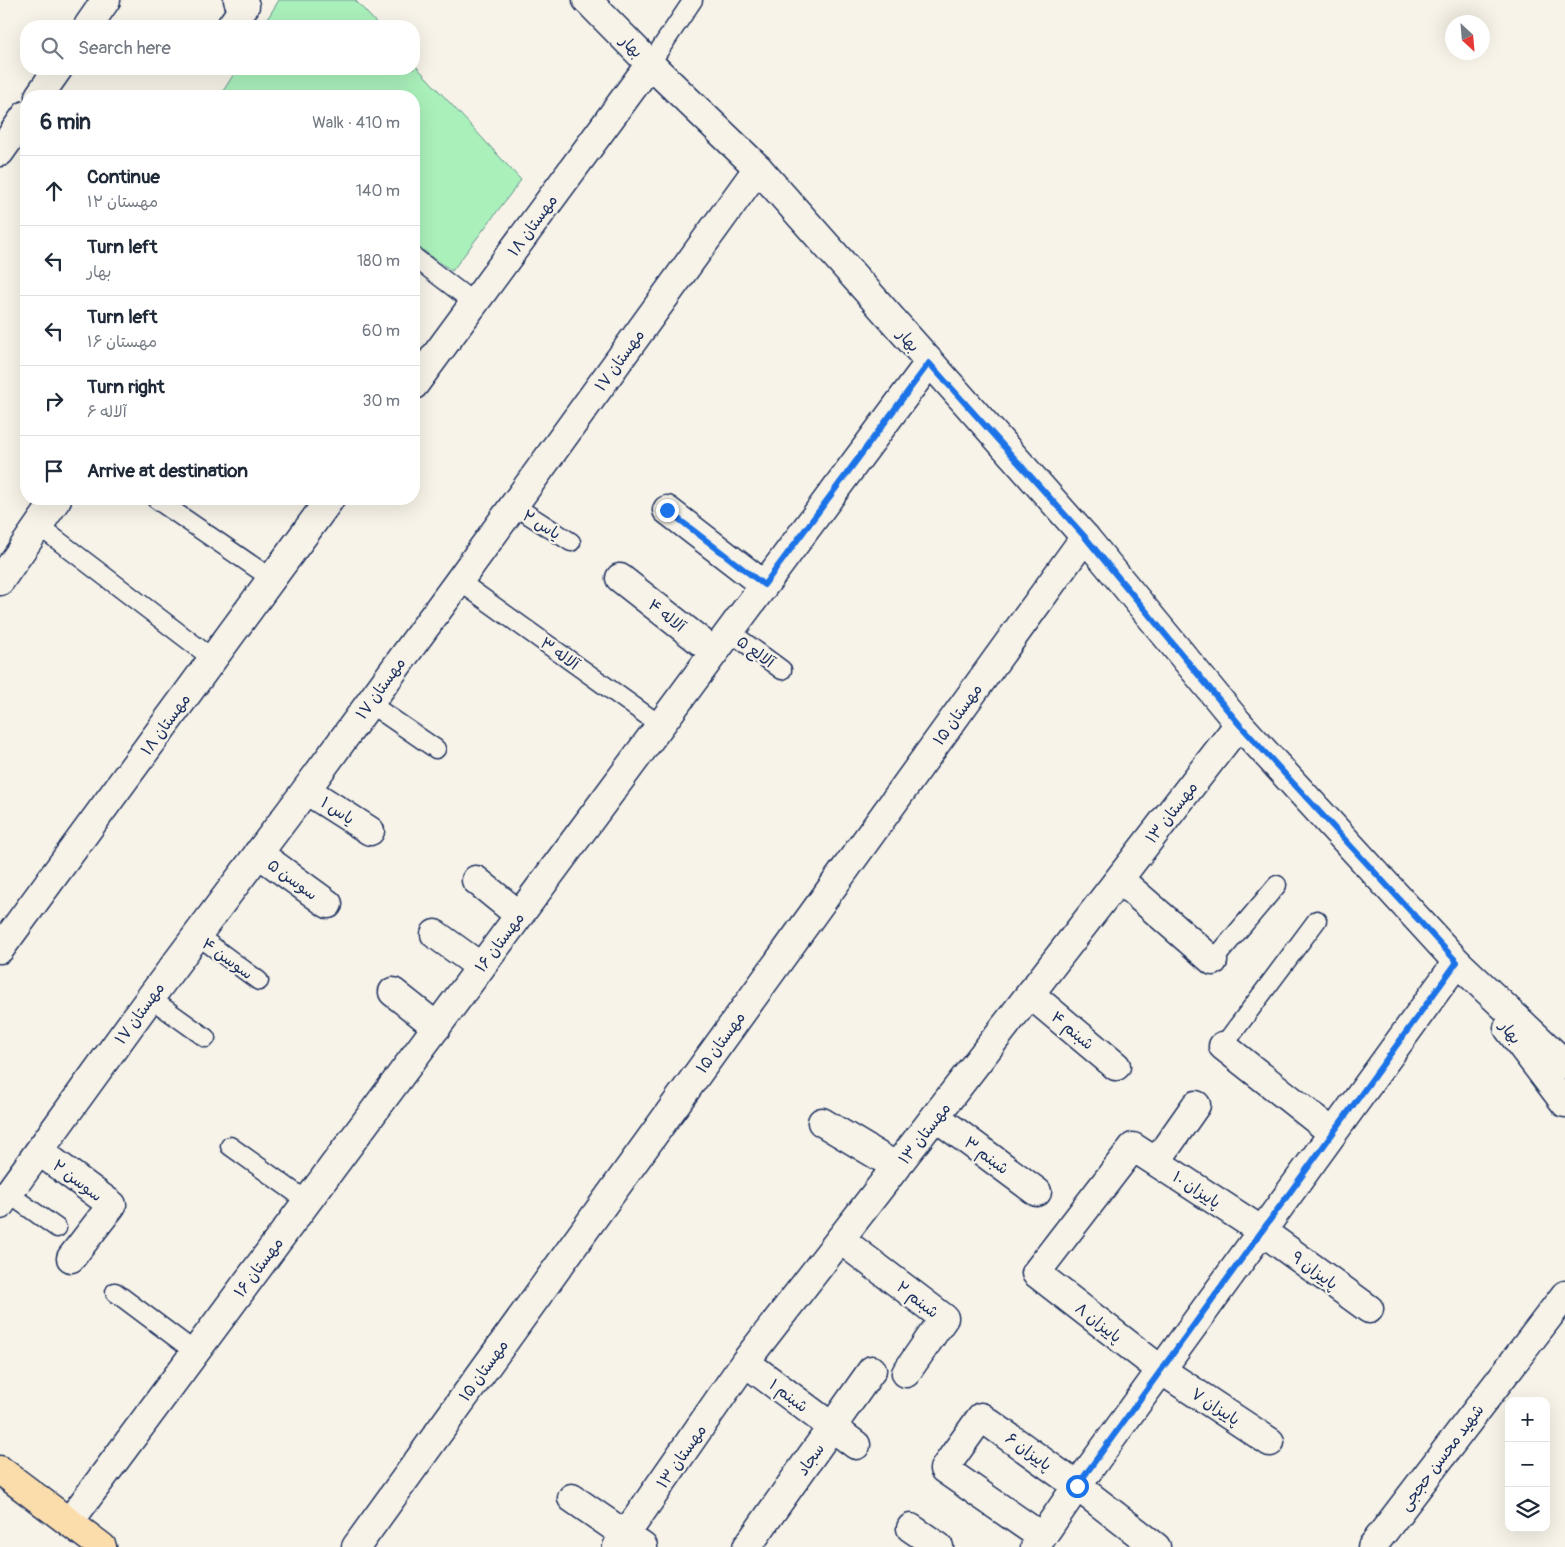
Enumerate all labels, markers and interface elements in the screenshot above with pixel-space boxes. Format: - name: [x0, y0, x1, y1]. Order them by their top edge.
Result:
- north arrow: [1445, 15, 1490, 60]
- search box: [20, 20, 420, 75]
- street label: بهار: [614, 30, 647, 62]
- icon: search: [38, 34, 66, 62]
- text: Search here: [78, 36, 171, 60]
- text: 6 min: [40, 109, 91, 136]
- text: Walk · 410 m: [312, 113, 400, 133]
- text: Continue: [87, 165, 160, 189]
- icon: ahead: [40, 177, 68, 205]
- text: 140 m: [356, 181, 400, 201]
- street label: مهستان ۱۸: [504, 191, 562, 260]
- text: مهستان ۱۲: [87, 192, 158, 212]
- text: Turn left: [87, 235, 157, 259]
- icon: left: [40, 247, 68, 275]
- text: 180 m: [357, 251, 400, 271]
- text: بهار: [87, 262, 111, 282]
- text: Turn left: [87, 305, 157, 329]
- icon: left: [40, 317, 68, 345]
- text: 60 m: [362, 321, 400, 341]
- street label: بهار: [891, 323, 924, 356]
- street label: مهستان ۱۷: [591, 326, 649, 395]
- text: مهستان ۱۶: [87, 332, 157, 352]
- text: Turn right: [87, 375, 165, 399]
- icon: right: [40, 387, 68, 415]
- text: 30 m: [362, 391, 400, 411]
- text: آلاله ۶: [87, 402, 127, 422]
- icon: arrive: [40, 457, 68, 485]
- text: Arrive at destination: [87, 459, 248, 483]
- route end: [656, 499, 679, 522]
- street label: یاس ۲: [519, 505, 564, 544]
- street label: آلاله ۴: [644, 595, 690, 637]
- street label: آلالع ۵: [732, 631, 779, 674]
- street label: آلاله ۳: [536, 633, 584, 675]
- street label: مهستان ۱۷: [352, 654, 410, 723]
- street label: مهستان ۱۵: [929, 680, 987, 749]
- street label: مهستان ۱۸: [137, 690, 195, 759]
- street label: مهستان ۱۳: [1141, 778, 1202, 848]
- street label: یاس ۱: [317, 793, 358, 829]
- street label: سوسن ۵: [263, 855, 322, 905]
- street label: مهستان ۱۶: [471, 909, 529, 977]
- street label: سوسن ۴: [198, 934, 257, 984]
- street label: مهستان ۱۷: [111, 979, 169, 1048]
- street label: شبنم ۴: [1046, 1007, 1098, 1056]
- street label: مهستان ۱۵: [692, 1008, 750, 1077]
- street label: بهار: [1494, 1015, 1526, 1048]
- street label: مهستان ۱۳: [894, 1099, 955, 1169]
- street label: شبنم ۳: [959, 1133, 1013, 1181]
- street label: سوسن ۲: [49, 1156, 106, 1206]
- street label: پاییزان ۱۰: [1169, 1167, 1224, 1213]
- street label: مهستان ۱۶: [230, 1234, 288, 1302]
- street label: پاییزان ۹: [1287, 1247, 1342, 1294]
- street label: شبنم ۲: [891, 1277, 943, 1324]
- street label: پاییزان ۸: [1071, 1298, 1126, 1347]
- street label: مهستان ۱۵: [455, 1336, 513, 1405]
- street label: شبنم ۱: [764, 1375, 812, 1418]
- street label: پاییزان ۷: [1187, 1384, 1244, 1430]
- map controls: [1505, 1397, 1550, 1532]
- button: +: [1505, 1397, 1550, 1442]
- street label: شهید محسن حججی: [1395, 1400, 1488, 1515]
- street label: مهستان ۱۳: [653, 1421, 711, 1492]
- street label: پاییزان ۶: [1001, 1428, 1055, 1475]
- street label: سجاد: [793, 1440, 829, 1480]
- button: −: [1505, 1442, 1550, 1487]
- route start: [1066, 1475, 1089, 1498]
- button: layers: [1505, 1487, 1550, 1532]

